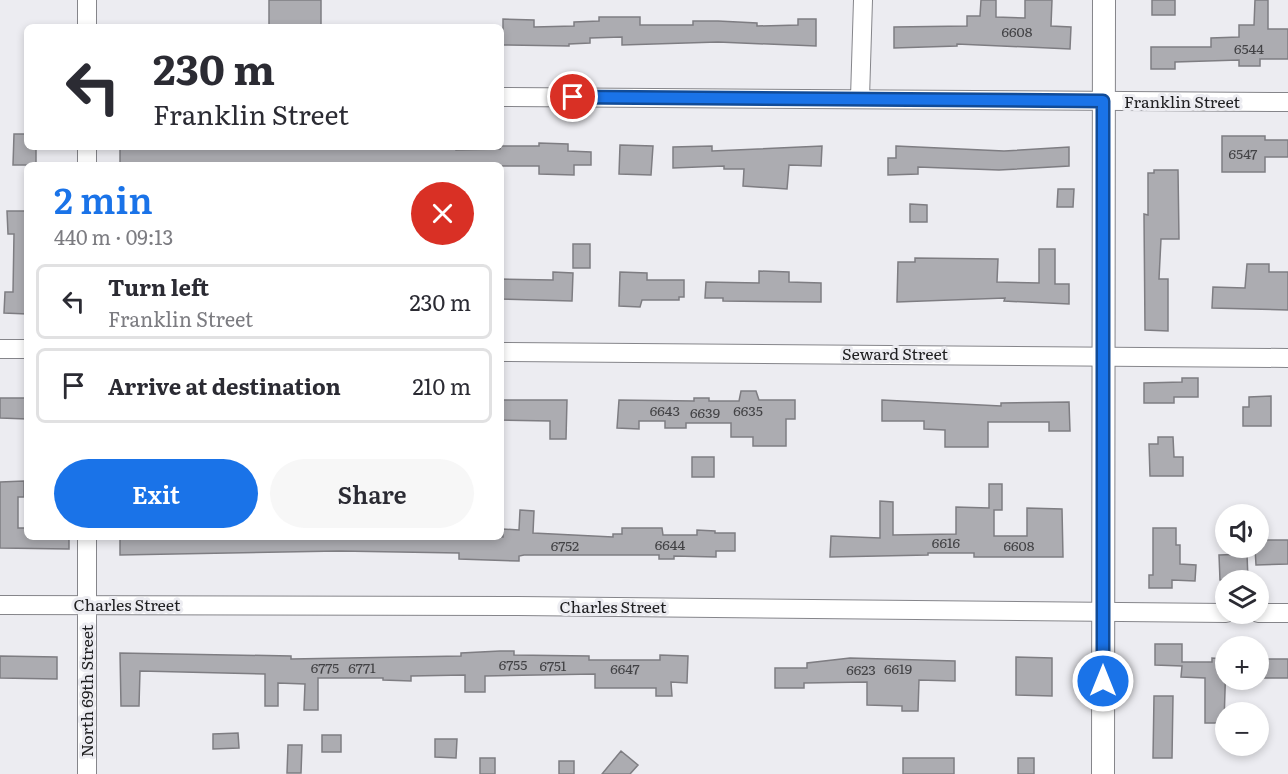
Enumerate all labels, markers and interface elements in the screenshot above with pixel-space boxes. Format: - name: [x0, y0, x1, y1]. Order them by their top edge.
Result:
- house number: 6608: [1002, 21, 1033, 41]
- text: 230 m: [153, 36, 275, 98]
- house number: 6544: [1234, 38, 1264, 58]
- icon: left: [54, 48, 132, 126]
- pin: [547, 71, 598, 122]
- icon: arrive: [556, 80, 589, 113]
- street label: Franklin Street: [1124, 89, 1241, 113]
- text: Franklin Street: [153, 93, 349, 133]
- house number: 6547: [1229, 143, 1257, 163]
- text: 2 min: [54, 172, 153, 225]
- button: close: [411, 182, 474, 245]
- text: 440 m · 09:13: [54, 221, 173, 251]
- text: Turn left: [108, 270, 209, 303]
- icon: left: [57, 285, 90, 318]
- text: 230 m: [409, 285, 471, 318]
- text: Franklin Street: [108, 303, 253, 333]
- street label: Seward Street: [842, 341, 949, 365]
- icon: arrive: [57, 369, 90, 402]
- text: Arrive at destination: [108, 369, 341, 402]
- text: 210 m: [412, 369, 471, 402]
- house number: 6643: [650, 400, 680, 420]
- house number: 6635: [733, 400, 763, 420]
- house number: 6639: [690, 402, 720, 422]
- button: Exit: [54, 459, 258, 528]
- button: Share: [270, 459, 474, 528]
- map controls: [1215, 504, 1269, 756]
- button: sound: [1215, 504, 1269, 558]
- house number: 6616: [932, 532, 961, 552]
- house number: 6644: [655, 534, 686, 554]
- house number: 6752: [551, 535, 579, 555]
- house number: 6608: [1004, 535, 1035, 555]
- button: layers: [1215, 570, 1269, 624]
- street label: Charles Street: [74, 592, 181, 616]
- street label: Charles Street: [560, 594, 667, 618]
- street label: North 69th Street: [74, 624, 98, 757]
- button: +: [1215, 636, 1269, 690]
- position arrow: [1071, 649, 1135, 713]
- house number: 6755: [499, 654, 527, 674]
- house number: 6751: [539, 655, 567, 675]
- house number: 6775: [311, 657, 339, 677]
- house number: 6771: [348, 657, 376, 677]
- house number: 6647: [610, 658, 640, 678]
- house number: 6619: [884, 658, 912, 678]
- house number: 6623: [846, 659, 876, 679]
- button: −: [1215, 702, 1269, 756]

